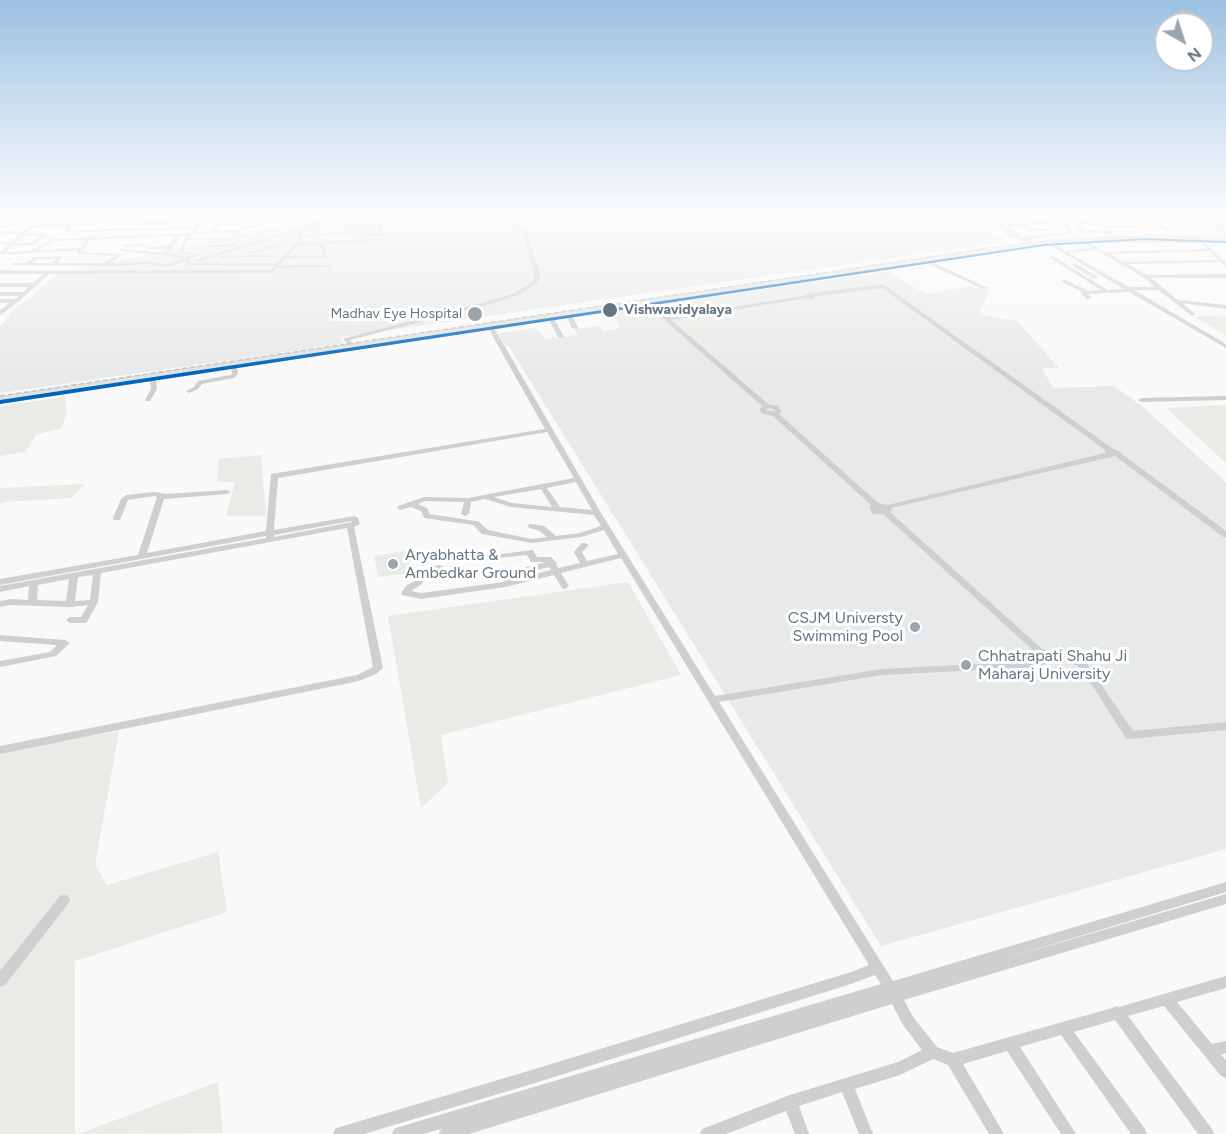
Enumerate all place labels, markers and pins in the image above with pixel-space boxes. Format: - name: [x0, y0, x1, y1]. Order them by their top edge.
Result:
- marker: Vishwavidyalaya: [601, 301, 619, 319]
- place label: Vishwavidyalaya: [624, 302, 732, 318]
- marker: Madhav Eye Hospital: [466, 305, 484, 323]
- place label: Madhav Eye Hospital: [330, 306, 462, 322]
- place label: Aryabhatta & Ambedkar Ground: [405, 545, 536, 583]
- marker: Aryabhatta & Ambedkar Ground: [386, 557, 400, 571]
- place label: CSJM Universty Swimming Pool: [788, 608, 903, 646]
- marker: CSJM Universty Swimming Pool: [908, 620, 922, 634]
- place label: Chhatrapati Shahu Ji Maharaj University: [978, 646, 1127, 684]
- marker: Chhatrapati Shahu Ji Maharaj University: [959, 658, 973, 672]

